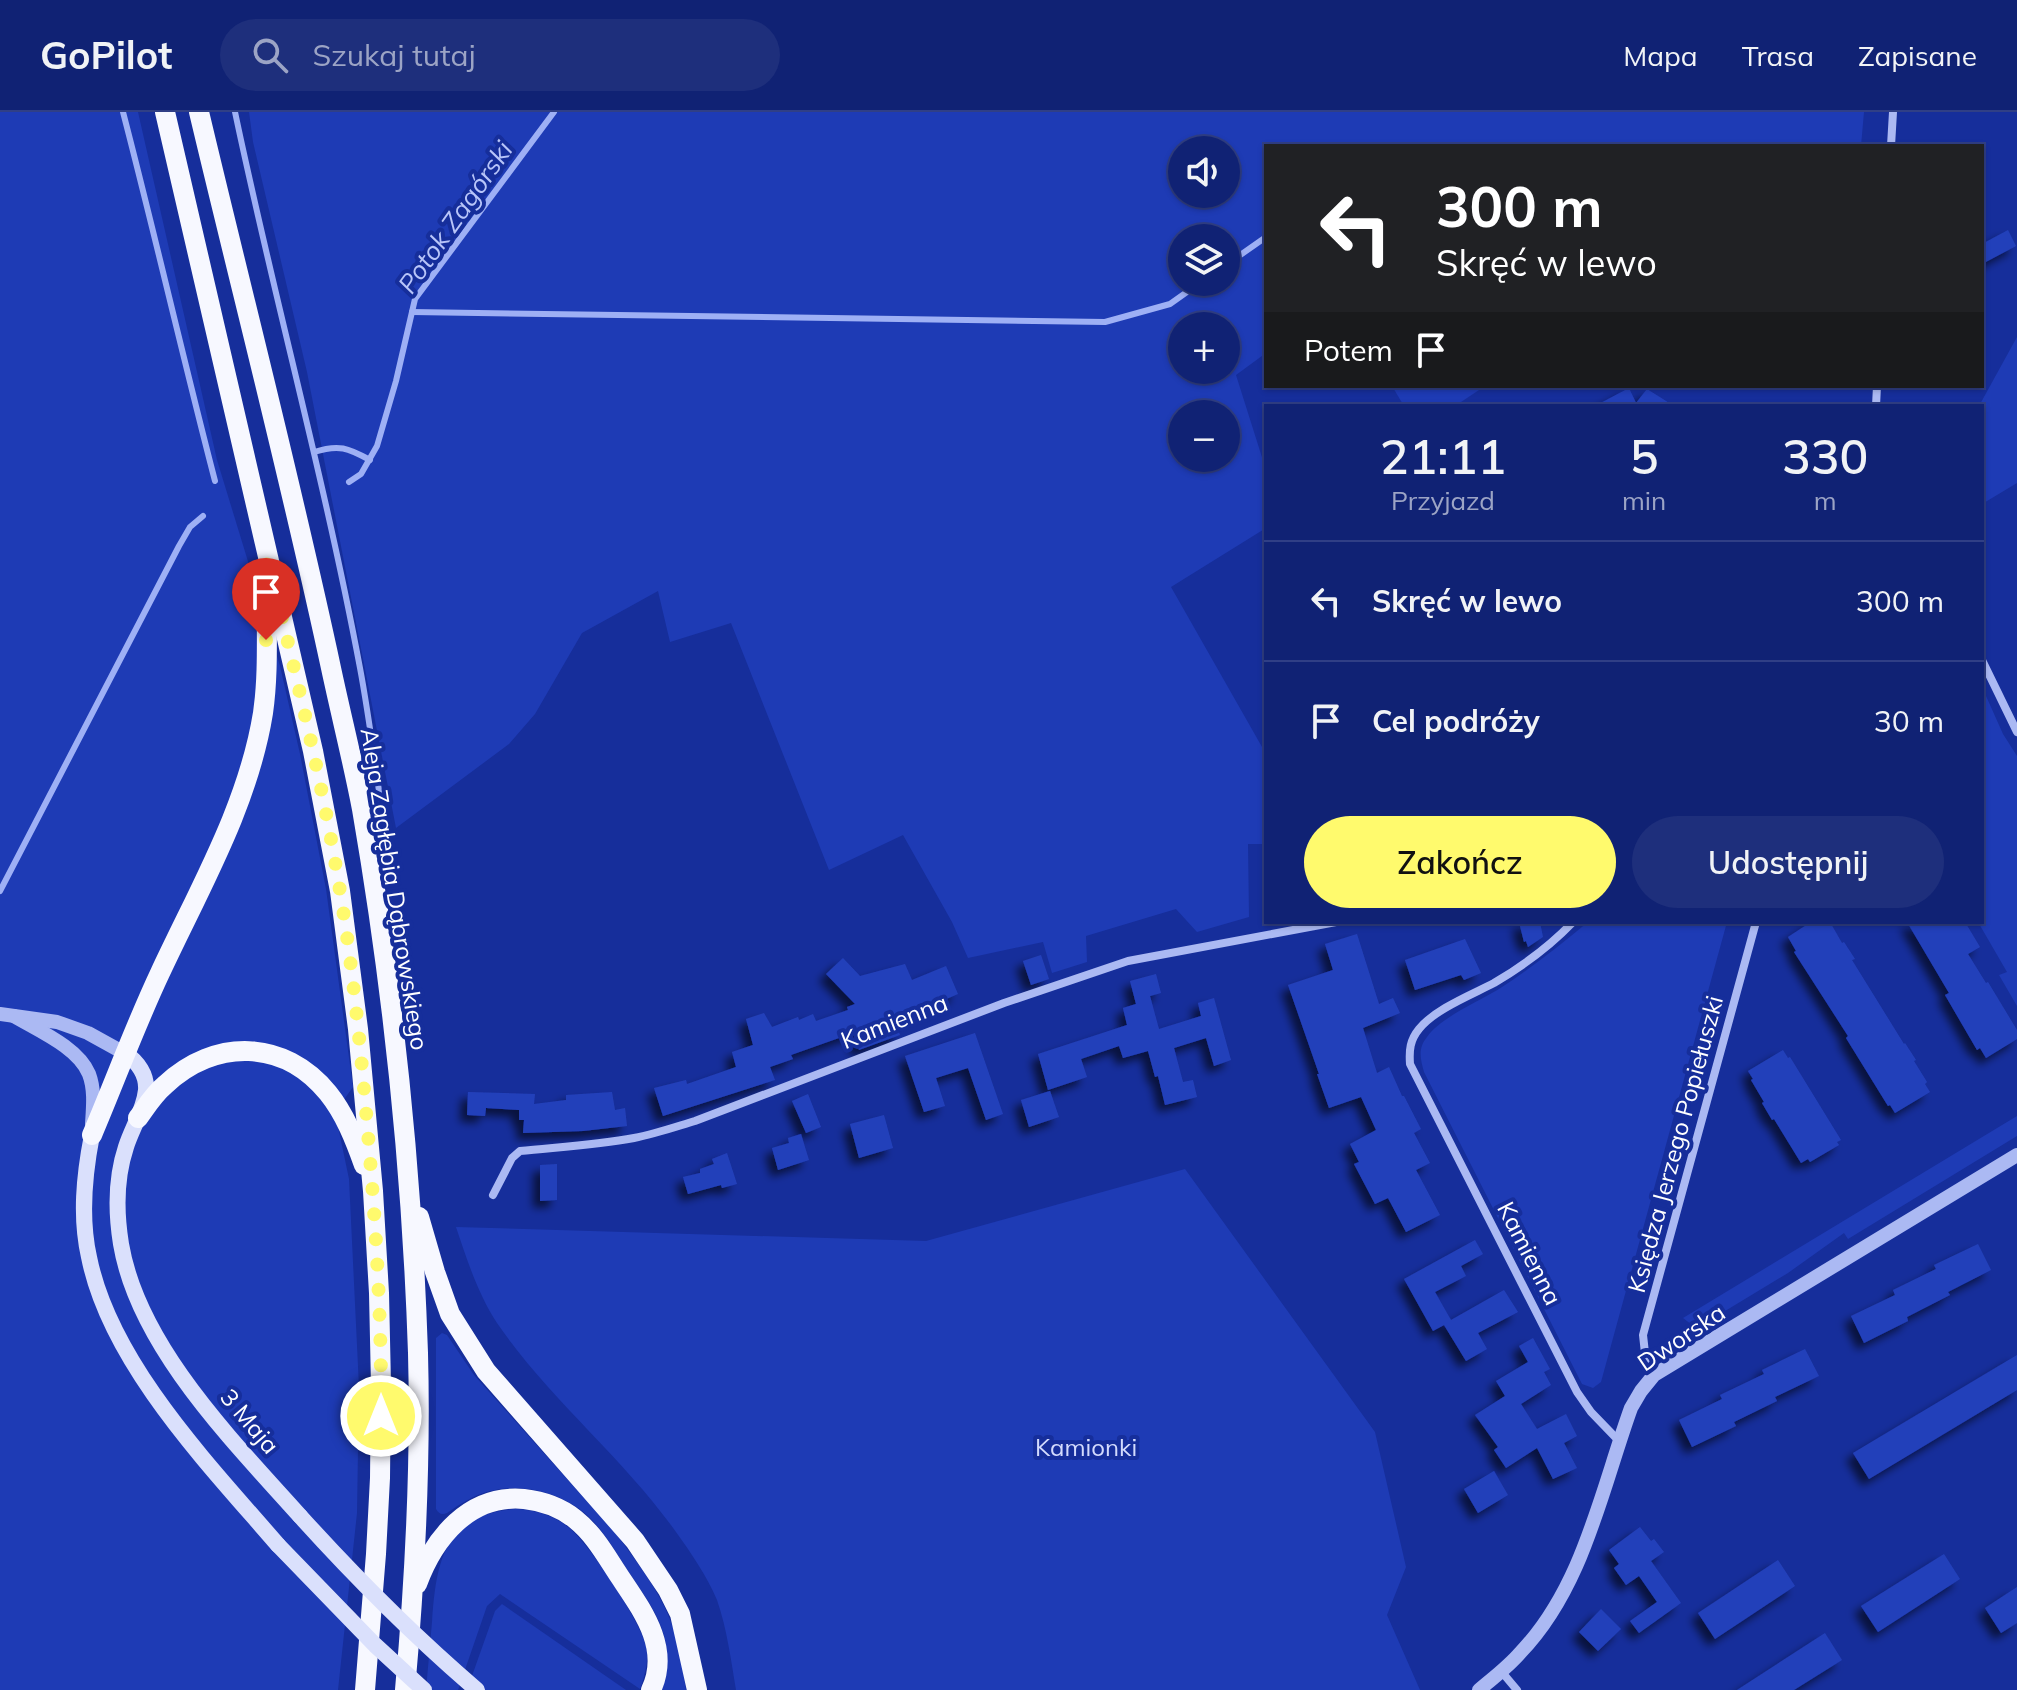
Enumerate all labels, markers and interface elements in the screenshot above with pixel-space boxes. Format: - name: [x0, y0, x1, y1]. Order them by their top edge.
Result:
- search box: [220, 19, 780, 91]
- text: GoPilot: [40, 31, 172, 79]
- icon: search: [248, 33, 292, 77]
- text: Szukaj tutaj: [312, 36, 476, 74]
- text: Mapa: [1623, 38, 1698, 73]
- text: Trasa: [1742, 38, 1814, 73]
- text: Zapisane: [1858, 38, 1977, 73]
- water label: Potok Zagórski: [390, 134, 520, 299]
- map controls: [1168, 136, 1240, 472]
- button: sound: [1168, 136, 1240, 208]
- text: 300 m: [1436, 171, 1603, 241]
- icon: left: [1304, 176, 1408, 280]
- button: layers: [1168, 224, 1240, 296]
- text: Skręć w lewo: [1436, 240, 1657, 285]
- button: +: [1168, 312, 1240, 384]
- icon: arrive: [1409, 328, 1453, 372]
- text: Potem: [1304, 331, 1393, 369]
- button: −: [1168, 400, 1240, 472]
- text: 21:11: [1380, 426, 1506, 486]
- text: 5: [1630, 426, 1658, 486]
- text: 330: [1782, 426, 1868, 486]
- text: Przyjazd: [1391, 484, 1495, 517]
- text: min: [1622, 484, 1666, 517]
- text: m: [1814, 484, 1837, 517]
- pin: [232, 558, 300, 640]
- icon: arrive: [244, 570, 288, 614]
- icon: left: [1304, 579, 1348, 623]
- text: Skręć w lewo: [1372, 582, 1562, 620]
- text: 300 m: [1856, 582, 1944, 620]
- icon: arrive: [1304, 699, 1348, 743]
- text: Cel podróży: [1372, 702, 1540, 740]
- text: 30 m: [1874, 702, 1944, 740]
- street label: Aleja Zagłębia Dąbrowskiego: [355, 726, 435, 1052]
- button: Zakończ: [1304, 816, 1616, 908]
- button: Udostępnij: [1632, 816, 1944, 908]
- street label: Kamienna: [836, 987, 952, 1055]
- street label: Księdza Jerzego Popiełuszki: [1621, 992, 1729, 1296]
- street label: Kamienna: [1491, 1196, 1569, 1310]
- street label: Dworska: [1631, 1297, 1731, 1377]
- position arrow: [339, 1374, 423, 1458]
- street label: 3 Maja: [214, 1382, 286, 1460]
- park label: Kamionki: [1035, 1432, 1137, 1462]

